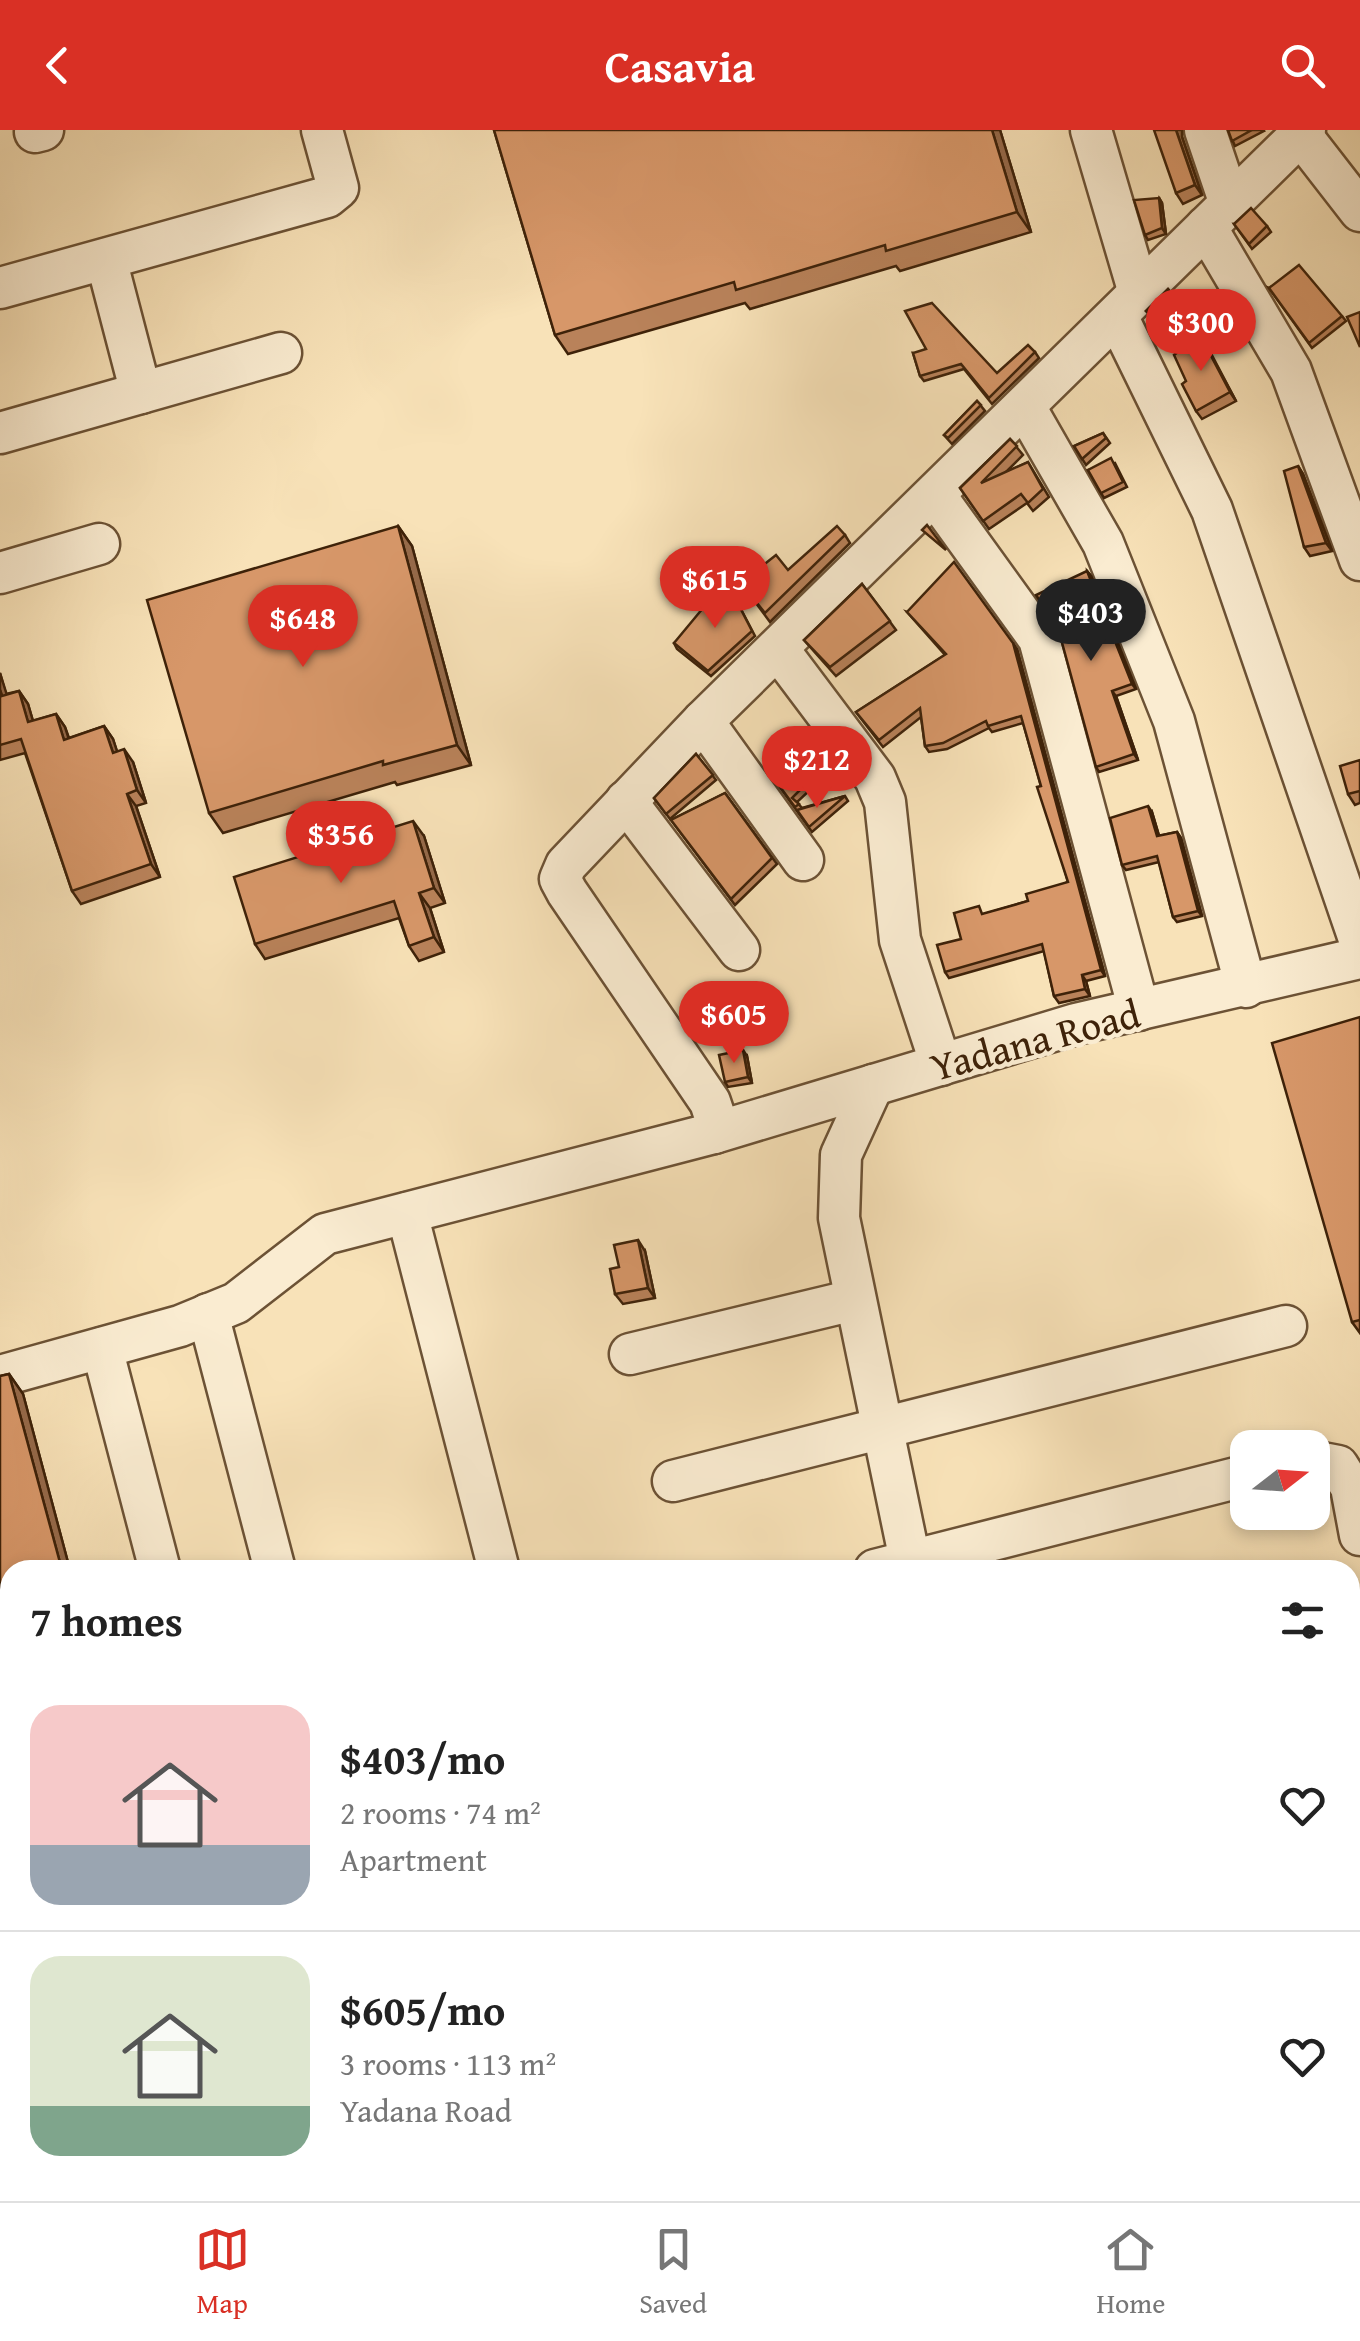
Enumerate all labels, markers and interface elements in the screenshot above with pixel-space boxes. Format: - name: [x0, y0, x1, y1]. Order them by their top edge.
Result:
- text: Casavia: [605, 33, 755, 98]
- icon: back: [30, 38, 85, 93]
- icon: search: [1275, 38, 1330, 93]
- pin: $300: [1142, 289, 1260, 374]
- text: $300: [1168, 298, 1234, 345]
- pin: $615: [656, 546, 774, 631]
- text: $615: [682, 555, 748, 602]
- pin: $403: [1032, 579, 1150, 664]
- pin: $648: [244, 585, 362, 670]
- text: $403: [1058, 588, 1124, 635]
- text: $648: [270, 594, 336, 641]
- pin: $212: [758, 726, 876, 811]
- text: $212: [784, 735, 850, 782]
- pin: $356: [282, 801, 400, 886]
- text: $356: [308, 810, 374, 857]
- pin: $605: [675, 981, 793, 1066]
- street label: Yadana Road: [924, 983, 1147, 1096]
- text: $605: [701, 990, 767, 1037]
- north arrow: [1230, 1430, 1330, 1530]
- map controls: [1230, 1430, 1330, 1530]
- text: 7 homes: [30, 1590, 183, 1651]
- icon: filters: [1275, 1593, 1330, 1648]
- text: $403/mo: [340, 1728, 505, 1789]
- icon: home: [110, 1745, 230, 1865]
- icon: heart: [1275, 1778, 1330, 1833]
- text: 2 rooms · 74 m²: [340, 1789, 541, 1836]
- text: Apartment: [340, 1836, 487, 1883]
- text: $605/mo: [340, 1979, 505, 2040]
- icon: home: [110, 1996, 230, 2116]
- icon: heart: [1275, 2029, 1330, 2084]
- text: 3 rooms · 113 m²: [340, 2040, 556, 2087]
- text: Yadana Road: [340, 2087, 512, 2134]
- tab: Map: [195, 2222, 250, 2323]
- tab: Saved: [639, 2222, 707, 2323]
- tab: Home: [1096, 2222, 1165, 2323]

